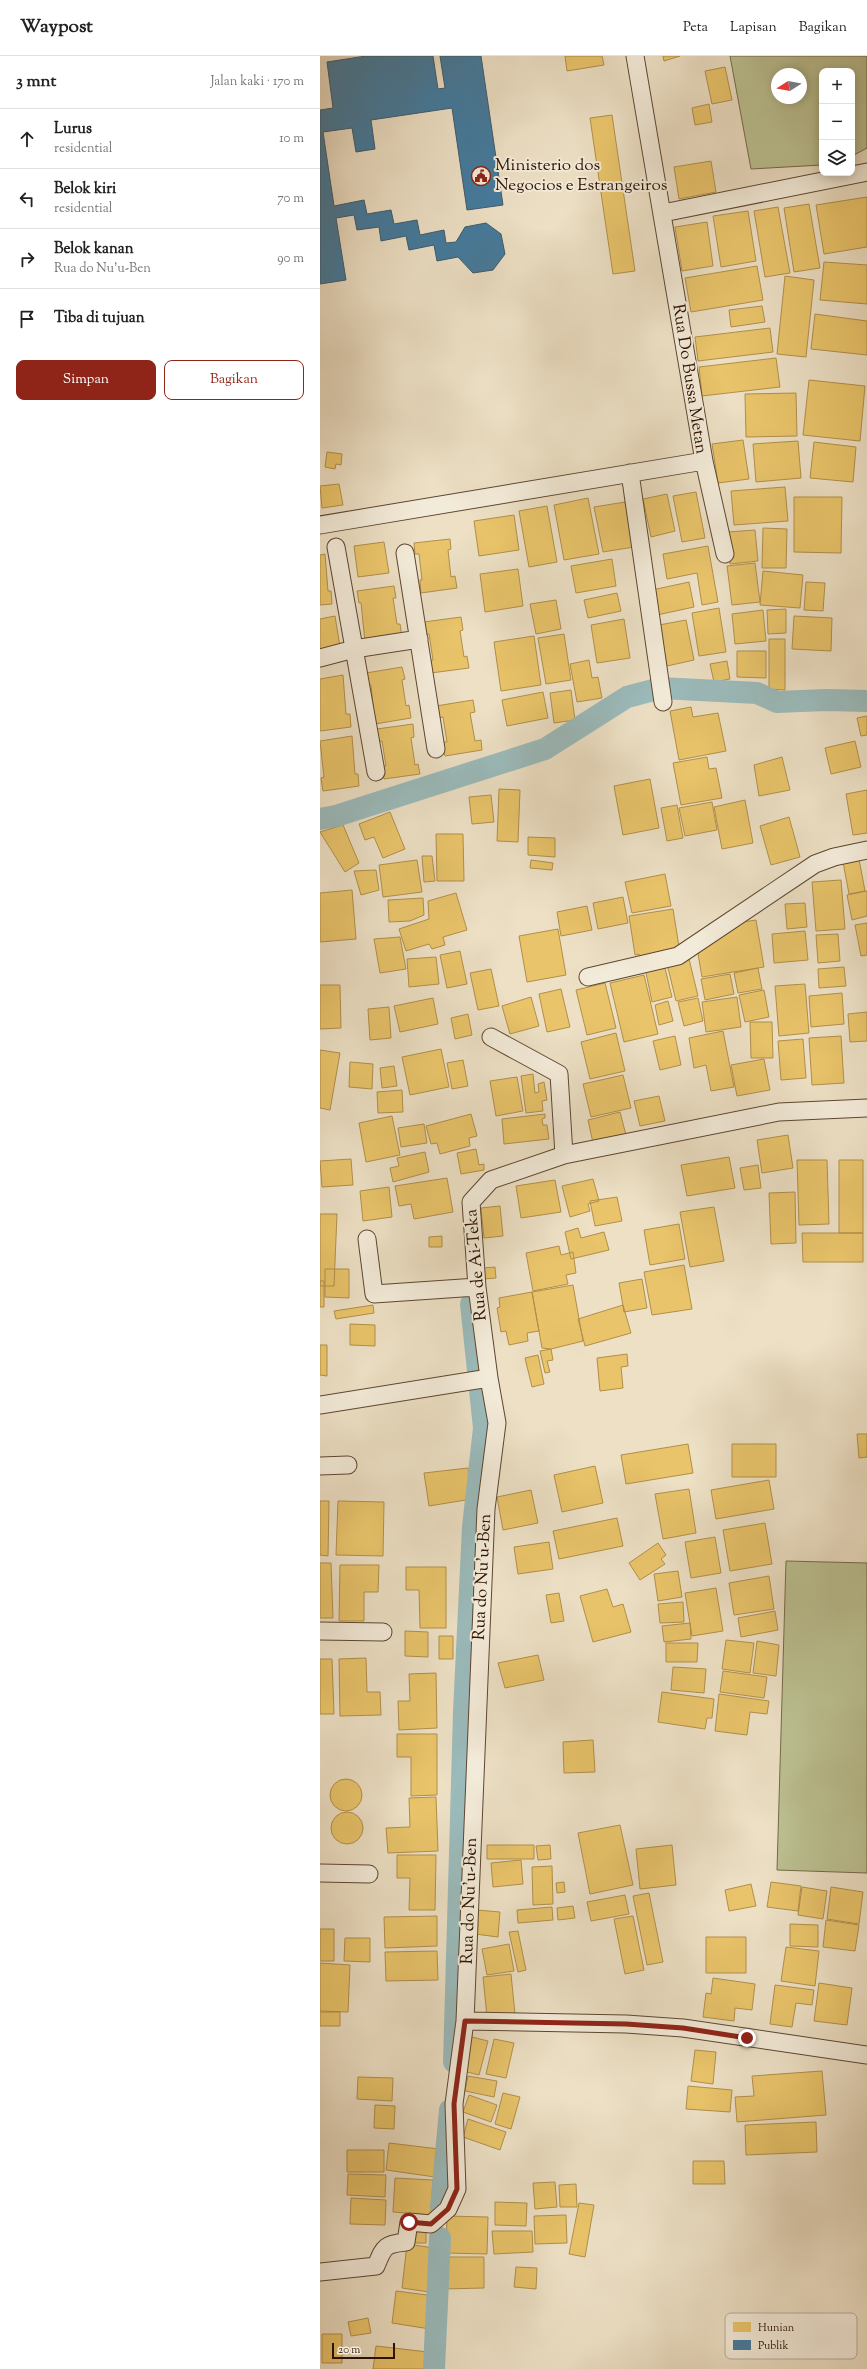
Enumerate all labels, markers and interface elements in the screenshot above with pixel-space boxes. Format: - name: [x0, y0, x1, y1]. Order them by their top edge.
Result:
- text: Waypost: [20, 14, 93, 41]
- text: Peta: [683, 18, 708, 38]
- text: Lapisan: [730, 18, 777, 38]
- text: Bagikan: [799, 18, 847, 38]
- north arrow: [771, 68, 807, 104]
- map controls: [819, 68, 855, 176]
- button: +: [819, 68, 855, 104]
- text: 3 mnt: [16, 70, 56, 94]
- text: Jalan kaki · 170 m: [210, 73, 304, 91]
- button: −: [819, 104, 855, 140]
- text: Lurus: [54, 119, 92, 140]
- icon: ahead: [16, 128, 38, 150]
- text: 10 m: [279, 130, 304, 148]
- text: residential: [54, 140, 112, 158]
- button: layers: [819, 140, 855, 176]
- place label: Ministerio dos Negocios e Estrangeiros: [495, 154, 668, 198]
- public building icon: Ministerio dos Negocios e Estrangeiros: [470, 165, 492, 187]
- text: Belok kiri: [54, 179, 116, 200]
- icon: left: [16, 188, 38, 210]
- text: 70 m: [277, 190, 304, 208]
- text: residential: [54, 200, 112, 218]
- text: Belok kanan: [54, 239, 134, 260]
- icon: right: [16, 248, 38, 270]
- text: 90 m: [277, 250, 304, 268]
- text: Rua do Nu'u-Ben: [54, 260, 151, 278]
- street label: Rua Do Bussa Metan: [665, 302, 713, 456]
- icon: arrive: [16, 308, 38, 330]
- text: Tiba di tujuan: [54, 308, 145, 329]
- button: Simpan: [16, 360, 156, 400]
- button: Bagikan: [164, 360, 304, 400]
- street label: Rua de Ai-Teka: [460, 1208, 494, 1322]
- street label: Rua do Nu'u-Ben: [468, 1513, 498, 1641]
- street label: Rua do Nu'u-Ben: [456, 1837, 484, 1965]
- route end: [738, 2029, 756, 2047]
- route start: [400, 2213, 418, 2231]
- legend: [725, 2313, 857, 2359]
- text: Hunian: [758, 2320, 795, 2336]
- text: Publik: [758, 2338, 788, 2354]
- scale bar: [332, 2341, 395, 2360]
- text: 20 m: [338, 2342, 360, 2358]

